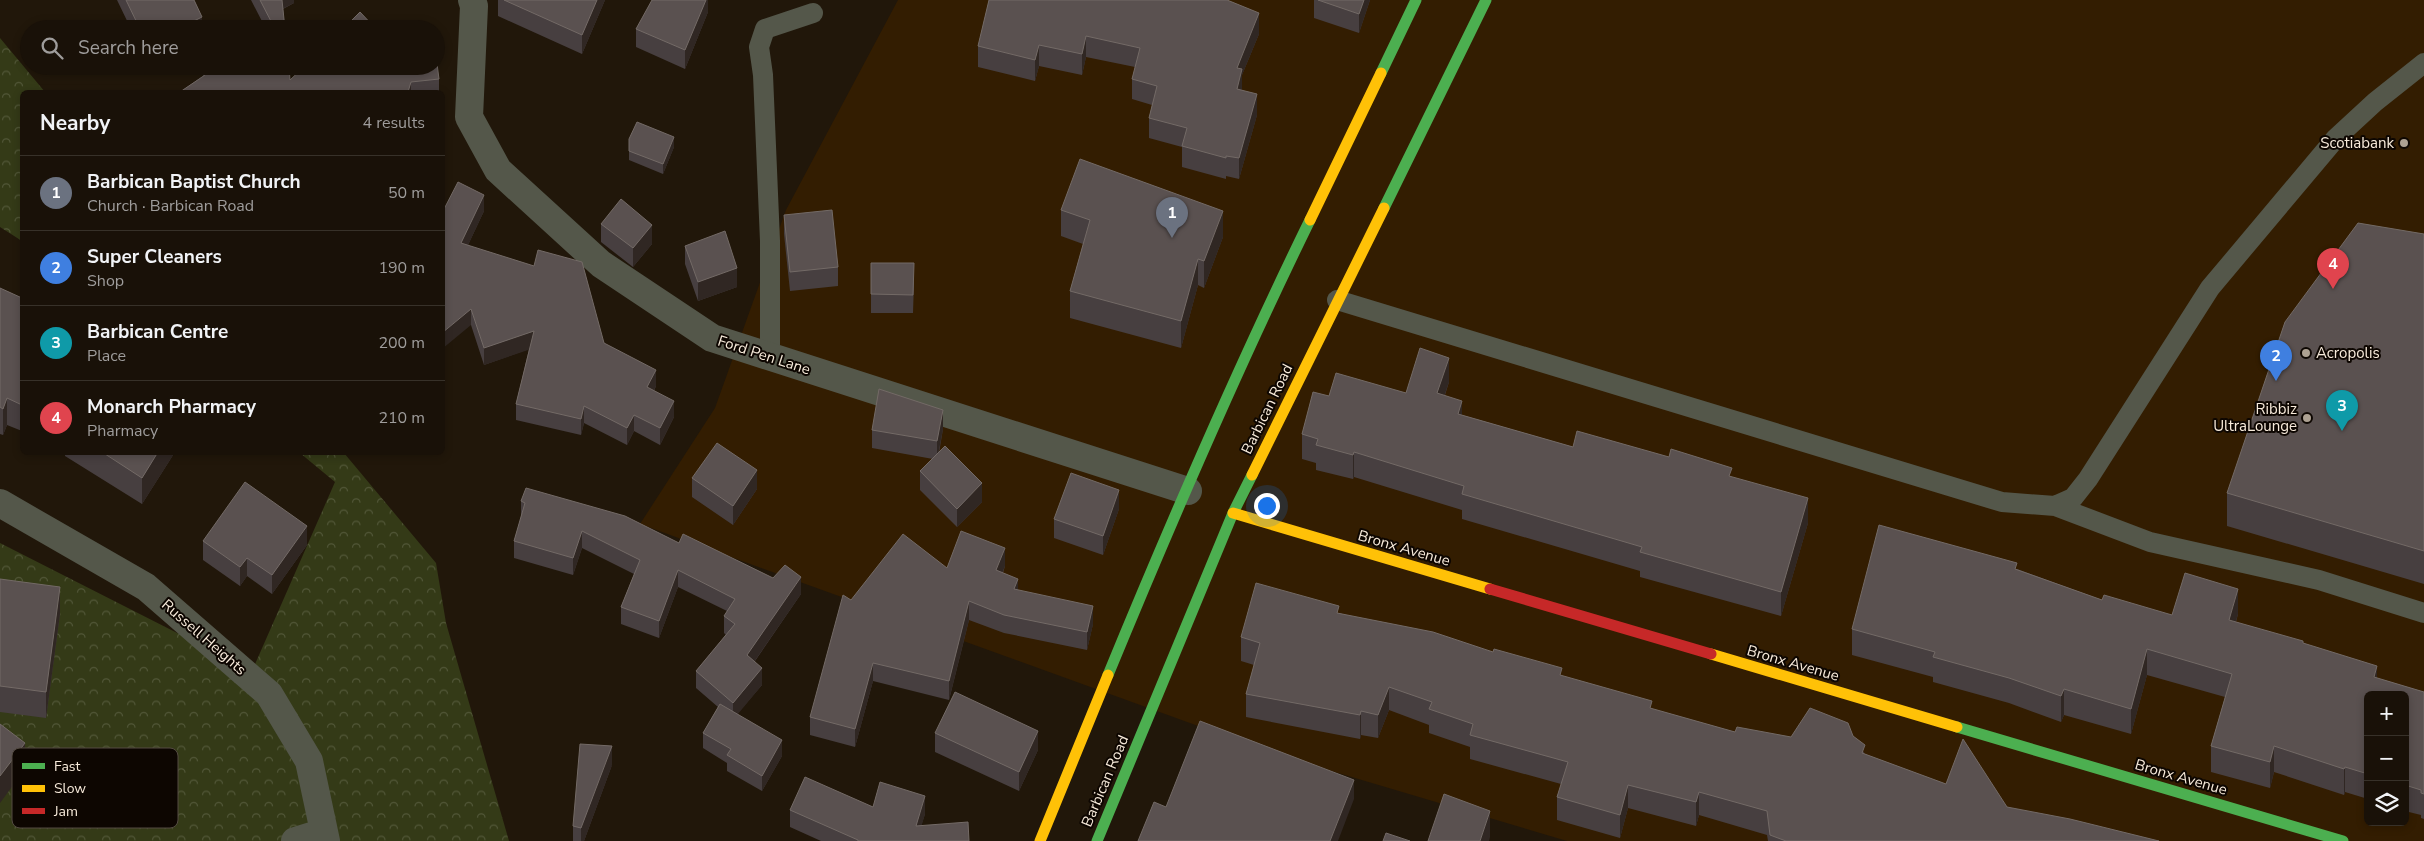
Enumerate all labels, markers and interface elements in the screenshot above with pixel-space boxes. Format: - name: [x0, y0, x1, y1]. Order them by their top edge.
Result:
- search box: [20, 20, 445, 75]
- icon: search: [38, 34, 66, 62]
- text: Search here: [78, 35, 179, 61]
- text: Nearby: [40, 109, 110, 137]
- text: 4 results: [363, 112, 425, 134]
- place label: Scotiabank: [2320, 133, 2394, 153]
- marker: Scotiabank: [2398, 137, 2410, 149]
- text: Barbican Baptist Church: [87, 169, 301, 195]
- text: 1: [51, 182, 61, 204]
- text: 50 m: [388, 182, 425, 204]
- text: Church · Barbican Road: [87, 195, 254, 217]
- pin: 1: [1156, 197, 1188, 238]
- text: Super Cleaners: [87, 244, 222, 270]
- pin: 4: [2317, 248, 2349, 289]
- text: 2: [51, 257, 61, 279]
- text: 190 m: [378, 257, 425, 279]
- text: Shop: [87, 270, 124, 292]
- text: Barbican Centre: [87, 319, 228, 345]
- street label: Ford Pen Lane: [715, 331, 813, 379]
- text: 3: [51, 332, 61, 354]
- text: 200 m: [378, 332, 425, 354]
- pin: 2: [2260, 340, 2292, 381]
- place label: Acropolis: [2316, 343, 2380, 363]
- text: Place: [87, 345, 126, 367]
- marker: Acropolis: [2300, 347, 2312, 359]
- street label: Barbican Road: [1237, 361, 1297, 457]
- pin: 3: [2326, 390, 2358, 431]
- text: Monarch Pharmacy: [87, 394, 256, 420]
- place label: Ribbiz UltraLounge: [2213, 399, 2297, 436]
- text: 4: [51, 407, 61, 429]
- text: 210 m: [378, 407, 425, 429]
- marker: Ribbiz UltraLounge: [2301, 412, 2313, 424]
- text: Pharmacy: [87, 420, 158, 442]
- your location: [1254, 493, 1280, 519]
- street label: Bronx Avenue: [1356, 525, 1452, 571]
- street label: Russell Heights: [157, 595, 251, 679]
- street label: Bronx Avenue: [1745, 640, 1841, 686]
- map controls: [2364, 691, 2409, 826]
- button: +: [2364, 691, 2409, 736]
- street label: Barbican Road: [1077, 732, 1133, 830]
- button: −: [2364, 736, 2409, 781]
- legend: [12, 748, 178, 828]
- street label: Bronx Avenue: [2133, 754, 2229, 800]
- text: Fast: [54, 757, 80, 776]
- text: Slow: [54, 779, 86, 798]
- button: layers: [2364, 781, 2409, 826]
- text: Jam: [53, 802, 78, 821]

